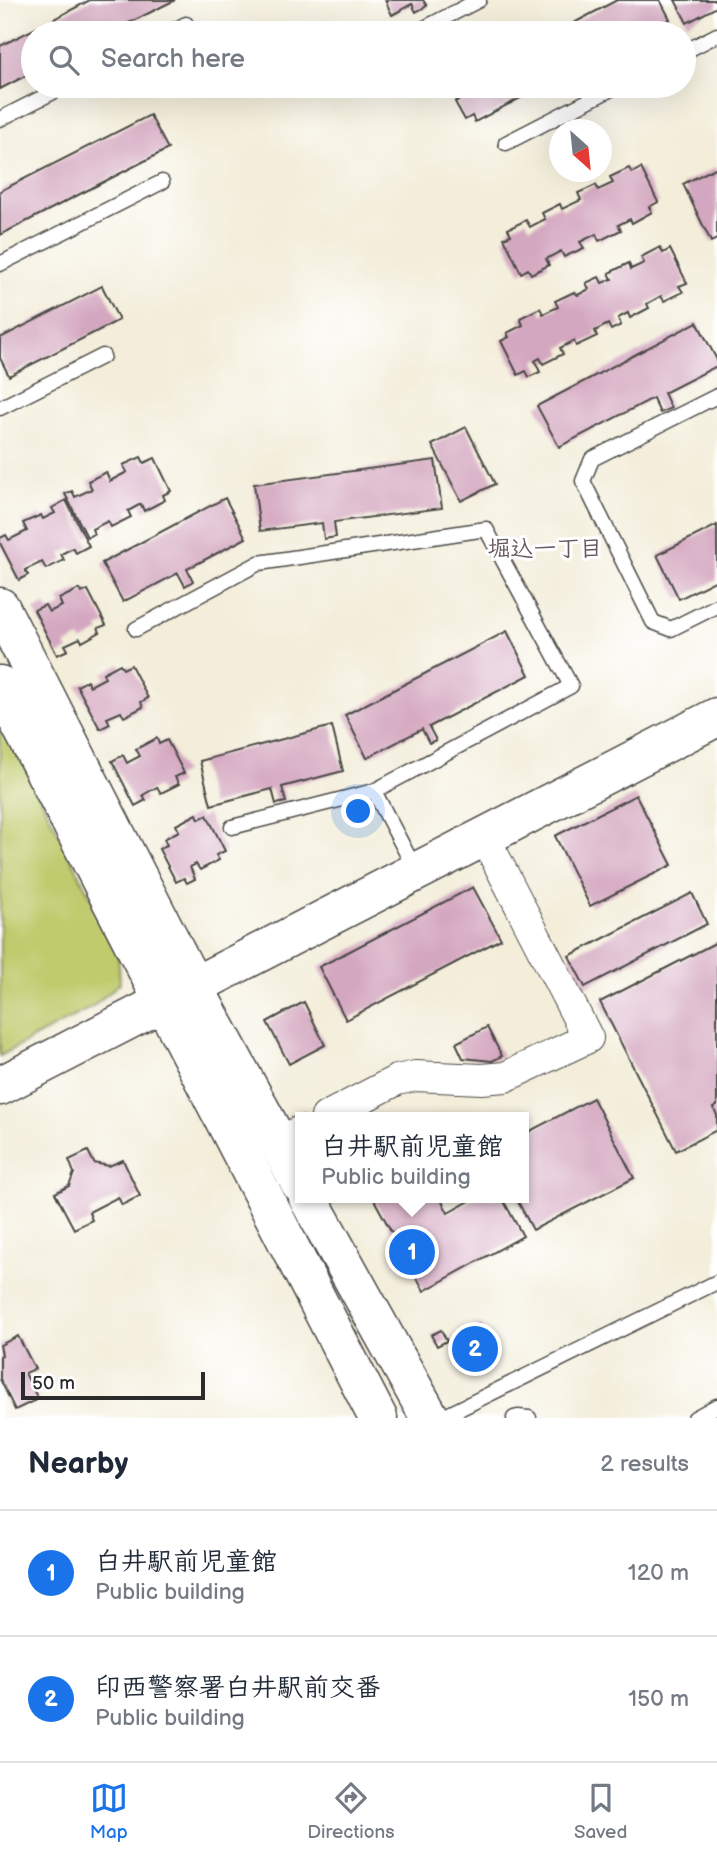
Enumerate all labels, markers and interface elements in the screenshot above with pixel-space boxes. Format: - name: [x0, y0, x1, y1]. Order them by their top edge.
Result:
- search box: [21, 21, 696, 98]
- icon: search: [45, 41, 83, 79]
- text: Search here: [101, 44, 245, 75]
- north arrow: [549, 119, 612, 182]
- district label: 堀込一丁目: [488, 535, 603, 563]
- your location: [341, 794, 375, 828]
- popup: [295, 1112, 529, 1203]
- text: 白井駅前児童館: [321, 1132, 503, 1163]
- text: Public building: [321, 1163, 471, 1191]
- pin: 1: [389, 1226, 435, 1278]
- pin: 2: [452, 1323, 498, 1375]
- scale bar: [21, 1369, 205, 1401]
- text: 50 m: [32, 1372, 75, 1395]
- text: Nearby: [28, 1446, 128, 1482]
- text: 2 results: [600, 1450, 689, 1478]
- text: 白井駅前児童館: [95, 1547, 277, 1578]
- text: 1: [46, 1559, 56, 1587]
- text: 120 m: [628, 1559, 689, 1587]
- text: Public building: [95, 1578, 245, 1606]
- text: 印西警察署白井駅前交番: [95, 1673, 381, 1704]
- text: 2: [44, 1685, 58, 1713]
- text: 150 m: [628, 1685, 689, 1713]
- text: Public building: [95, 1704, 245, 1732]
- tab: Map: [90, 1779, 128, 1844]
- tab: Directions: [307, 1779, 395, 1844]
- tab: Saved: [574, 1779, 627, 1844]

